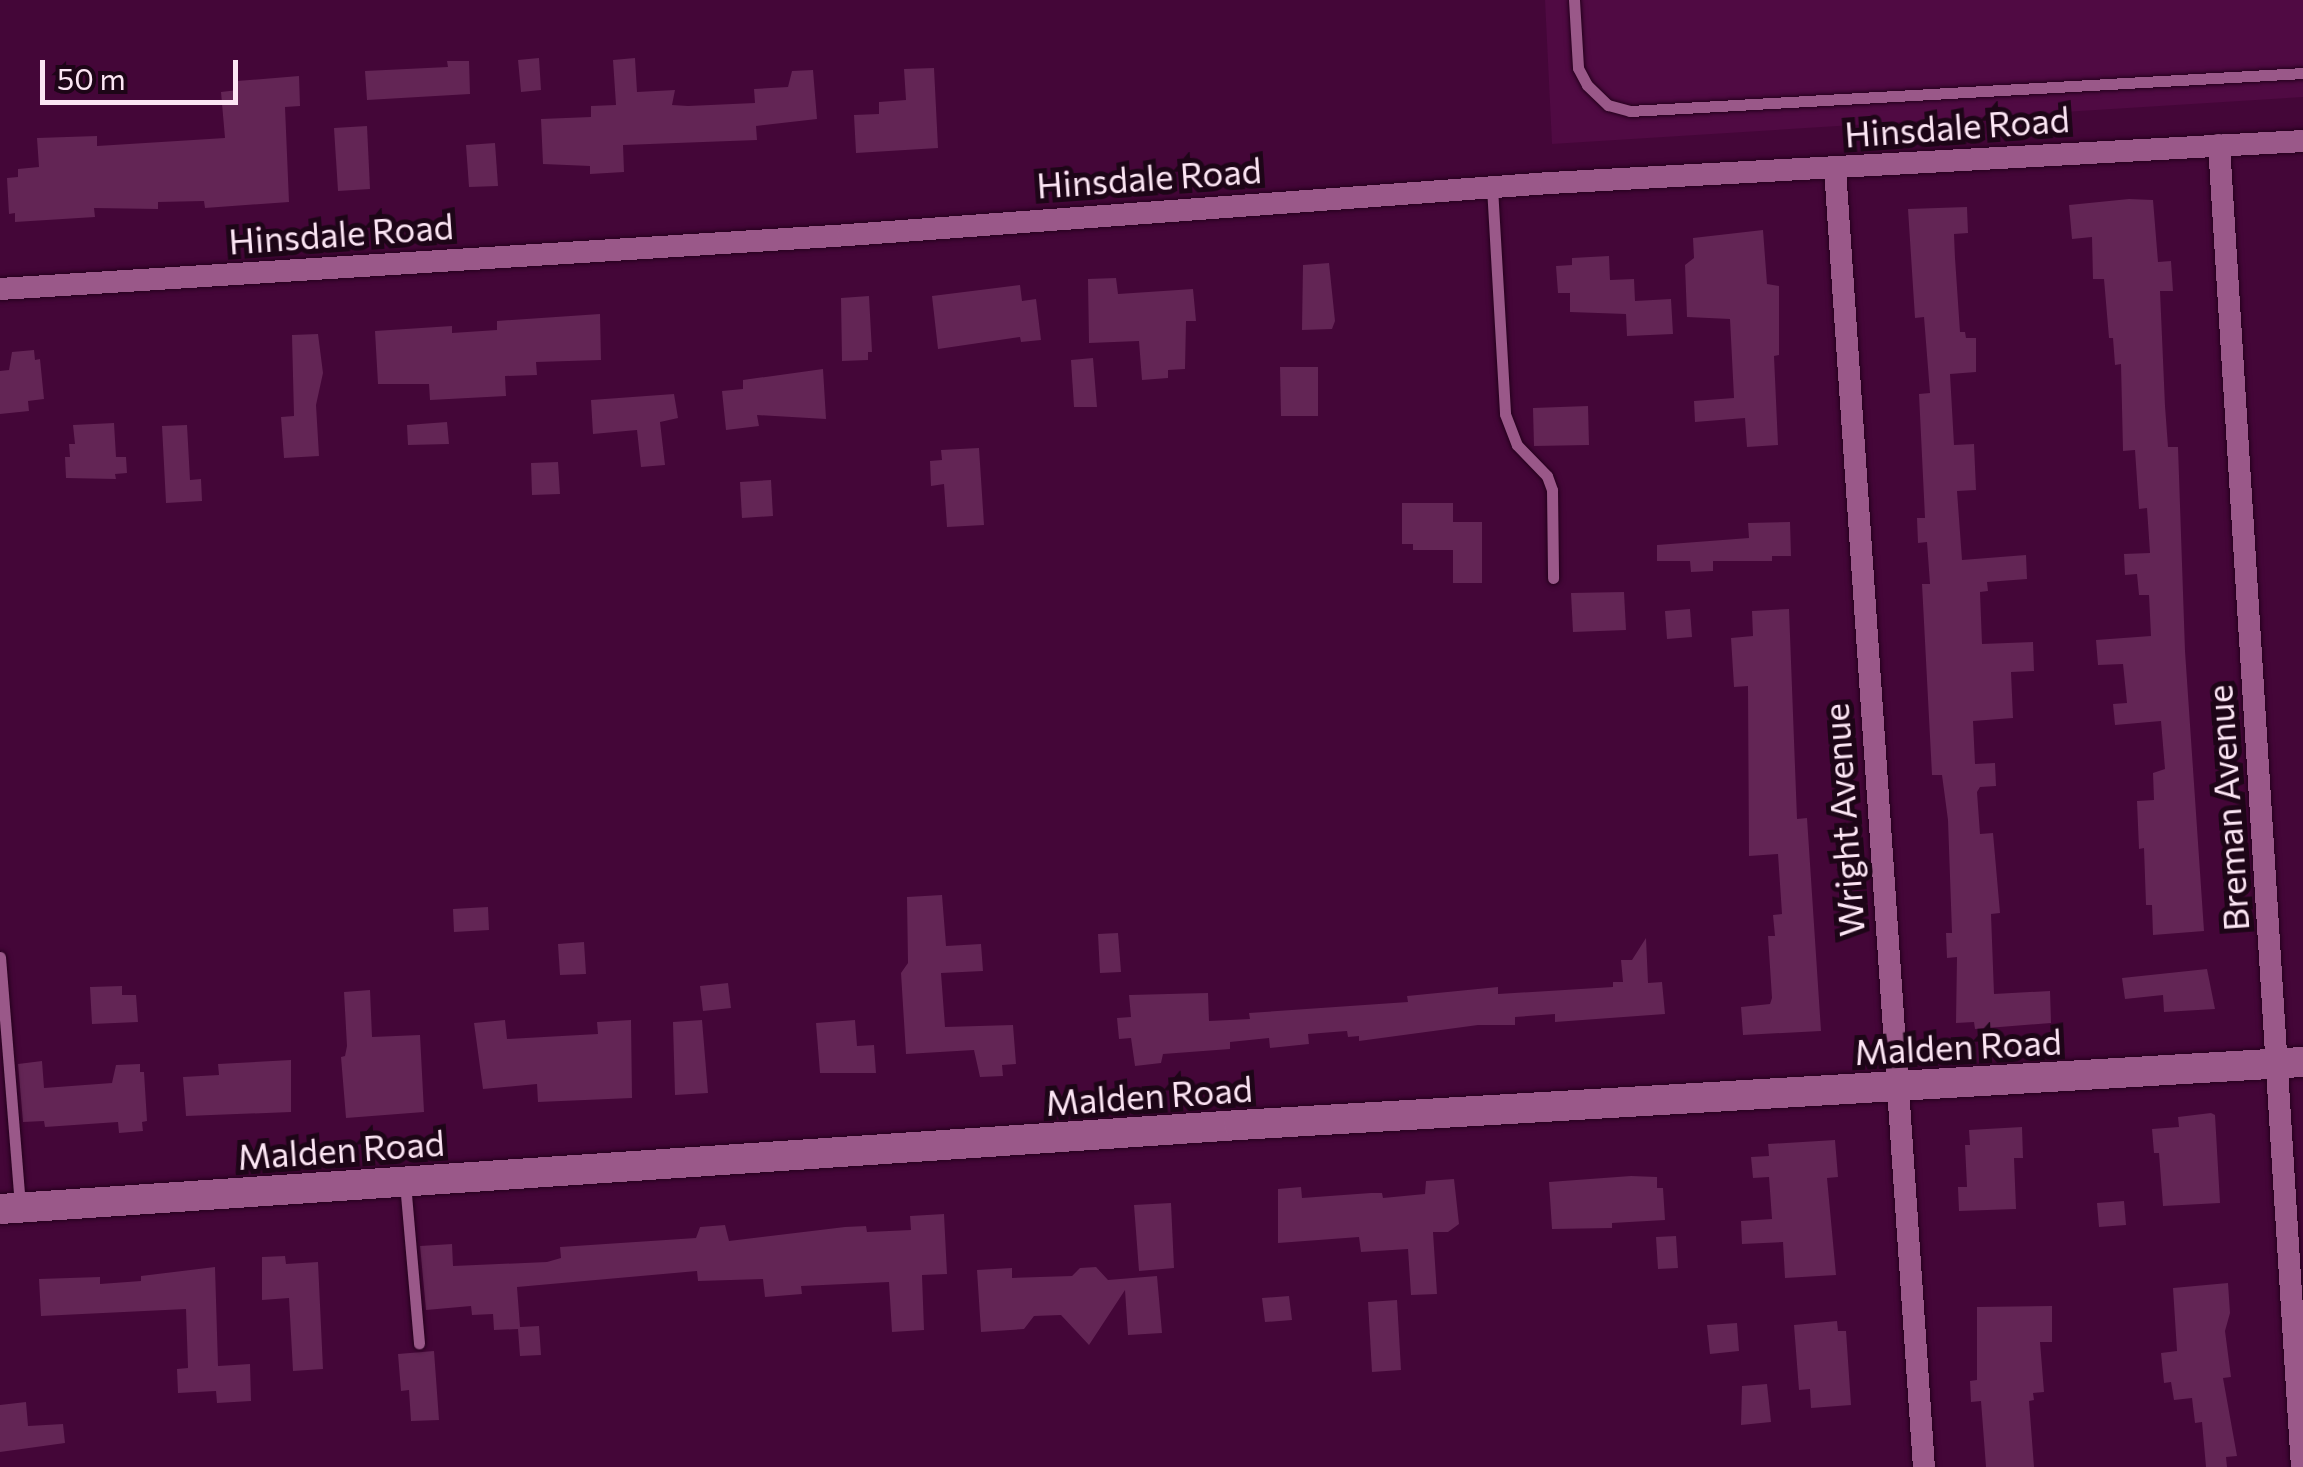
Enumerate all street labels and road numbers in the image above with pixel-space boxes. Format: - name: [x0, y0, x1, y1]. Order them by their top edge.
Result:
- street label: Hinsdale Road: [1843, 97, 2071, 155]
- street label: Hinsdale Road: [1035, 148, 1263, 206]
- street label: Hinsdale Road: [227, 204, 455, 262]
- street label: Breman Avenue: [2197, 683, 2257, 933]
- street label: Wright Avenue: [1814, 702, 1872, 938]
- street label: Malden Road: [1853, 1020, 2063, 1072]
- street label: Malden Road: [1044, 1067, 1254, 1123]
- street label: Malden Road: [236, 1121, 446, 1177]

